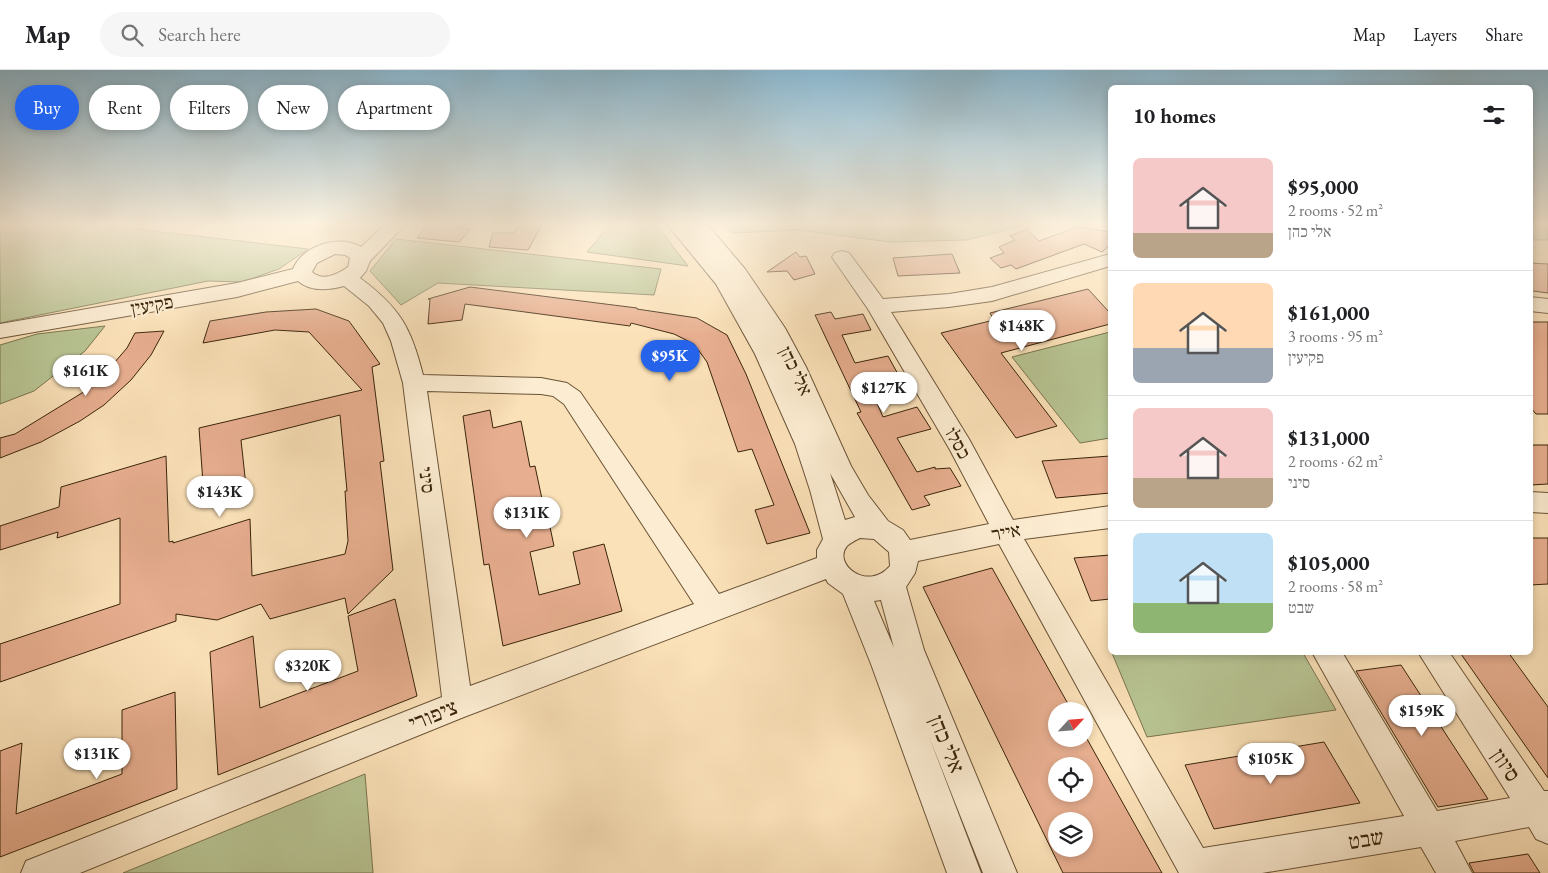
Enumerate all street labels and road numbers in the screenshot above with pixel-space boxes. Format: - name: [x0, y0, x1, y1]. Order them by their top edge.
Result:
- street label: פקיעין: [129, 289, 175, 321]
- street label: אלי כהן: [773, 342, 819, 400]
- street label: כסלו: [939, 422, 977, 464]
- street label: סיני: [413, 465, 441, 495]
- street label: אייר: [989, 517, 1023, 547]
- street label: ציפורי: [404, 692, 462, 738]
- street label: אלי כהן: [922, 711, 972, 777]
- street label: סיוון: [1484, 743, 1528, 787]
- street label: שבט: [1346, 822, 1386, 856]

